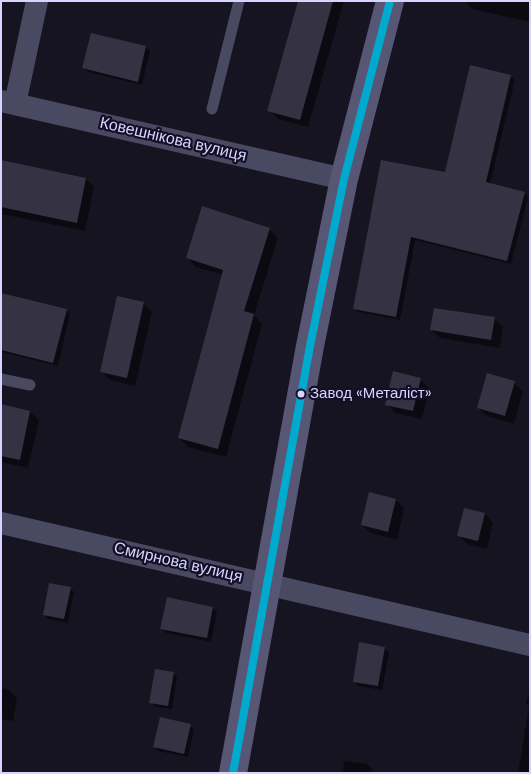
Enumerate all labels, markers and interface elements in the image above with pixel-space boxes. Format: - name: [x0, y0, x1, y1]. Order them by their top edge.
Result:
- street label: Ковешнікова вулиця: [98, 114, 248, 166]
- place label: Завод «Металіст»: [310, 385, 432, 403]
- marker: Завод «Металіст»: [296, 389, 306, 399]
- street label: Смирнова вулиця: [112, 539, 244, 587]

